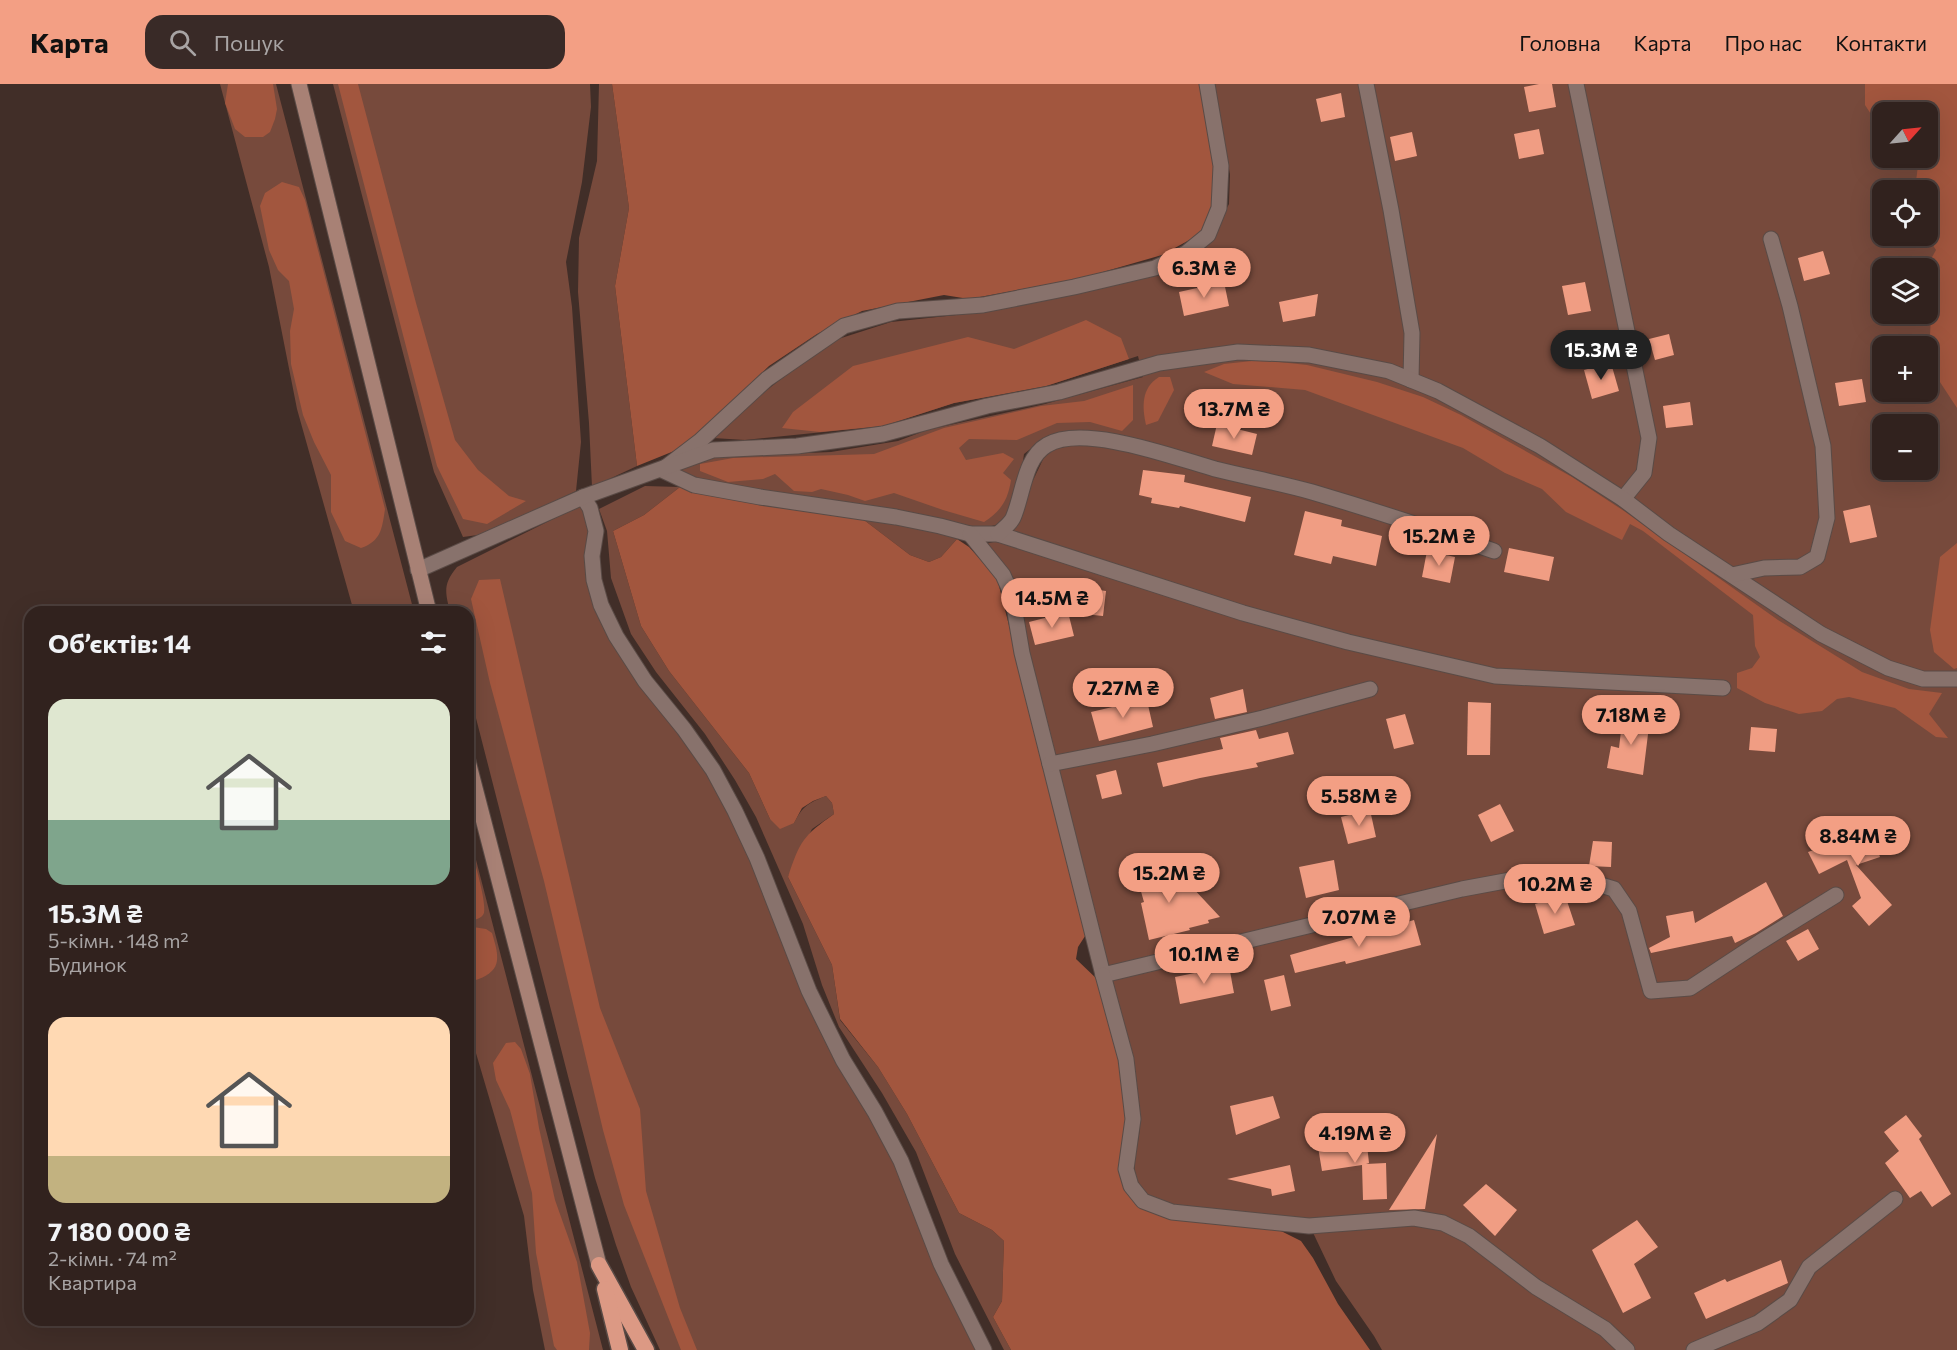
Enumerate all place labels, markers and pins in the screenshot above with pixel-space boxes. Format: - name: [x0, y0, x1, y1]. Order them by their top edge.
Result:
- pin: 6.3M ₴: [1155, 248, 1253, 299]
- pin: 15.3M ₴: [1546, 330, 1656, 381]
- pin: 13.7M ₴: [1179, 389, 1289, 440]
- pin: 15.2M ₴: [1384, 516, 1494, 567]
- pin: 14.5M ₴: [997, 578, 1107, 629]
- pin: 7.27M ₴: [1068, 668, 1178, 719]
- pin: 7.18M ₴: [1576, 695, 1686, 746]
- pin: 5.58M ₴: [1304, 776, 1414, 827]
- pin: 8.84M ₴: [1803, 816, 1913, 867]
- pin: 15.2M ₴: [1114, 853, 1224, 904]
- pin: 10.2M ₴: [1500, 864, 1610, 915]
- pin: 7.07M ₴: [1304, 897, 1414, 948]
- pin: 10.1M ₴: [1149, 934, 1259, 985]
- pin: 4.19M ₴: [1300, 1113, 1410, 1164]

